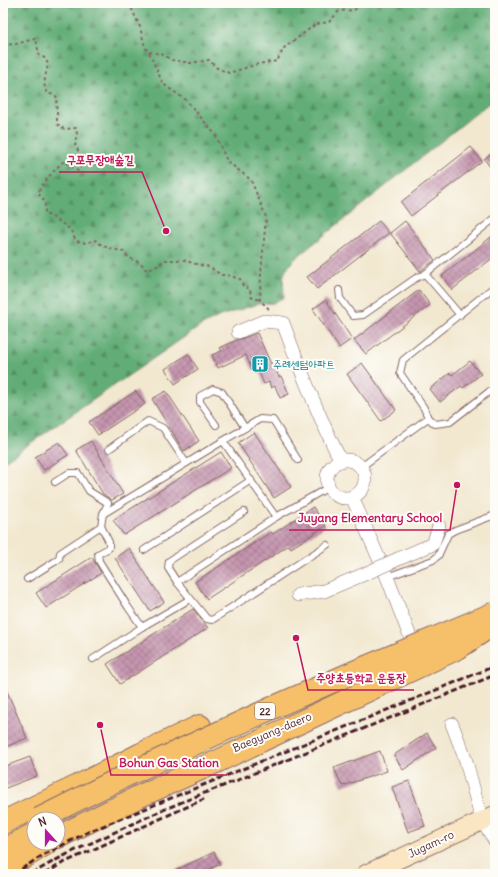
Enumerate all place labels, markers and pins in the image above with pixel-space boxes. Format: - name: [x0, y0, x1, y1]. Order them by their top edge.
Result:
- callout: 구포무장애숲길: [59, 148, 142, 172]
- building icon: 주례센텀아파트: [250, 354, 270, 374]
- place label: 주례센텀아파트: [273, 357, 335, 371]
- callout: Juyang Elementary School: [289, 506, 450, 530]
- callout: 주양초등학교 운동장: [308, 666, 414, 690]
- callout: Bohun Gas Station: [111, 751, 227, 775]

